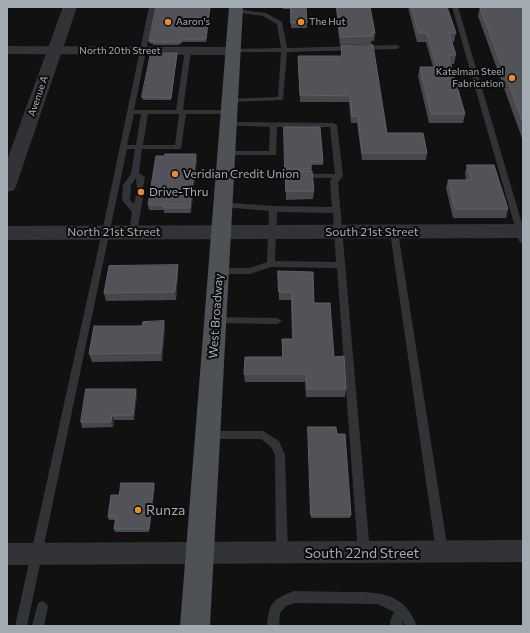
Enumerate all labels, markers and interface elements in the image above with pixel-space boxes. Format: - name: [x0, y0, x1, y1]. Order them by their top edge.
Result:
- place label: Aaron's: [176, 16, 210, 28]
- place label: The Hut: [309, 16, 346, 28]
- marker: Aaron's: [163, 17, 173, 27]
- marker: The Hut: [296, 17, 306, 27]
- street label: North 20th Street: [79, 45, 161, 57]
- place label: Katelman Steel Fabrication: [436, 66, 504, 90]
- marker: Katelman Steel Fabrication: [507, 73, 517, 83]
- street label: Avenue A: [25, 74, 51, 118]
- place label: Veridian Credit Union: [183, 167, 299, 181]
- marker: Veridian Credit Union: [170, 169, 180, 179]
- place label: Drive-Thru: [149, 185, 208, 199]
- marker: Drive-Thru: [136, 187, 146, 197]
- street label: North 21st Street: [67, 225, 161, 239]
- street label: South 21st Street: [325, 225, 419, 239]
- street label: West Broadway: [206, 273, 226, 359]
- place label: Runza: [146, 502, 185, 518]
- marker: Runza: [133, 505, 143, 515]
- street label: South 22nd Street: [305, 545, 419, 561]

